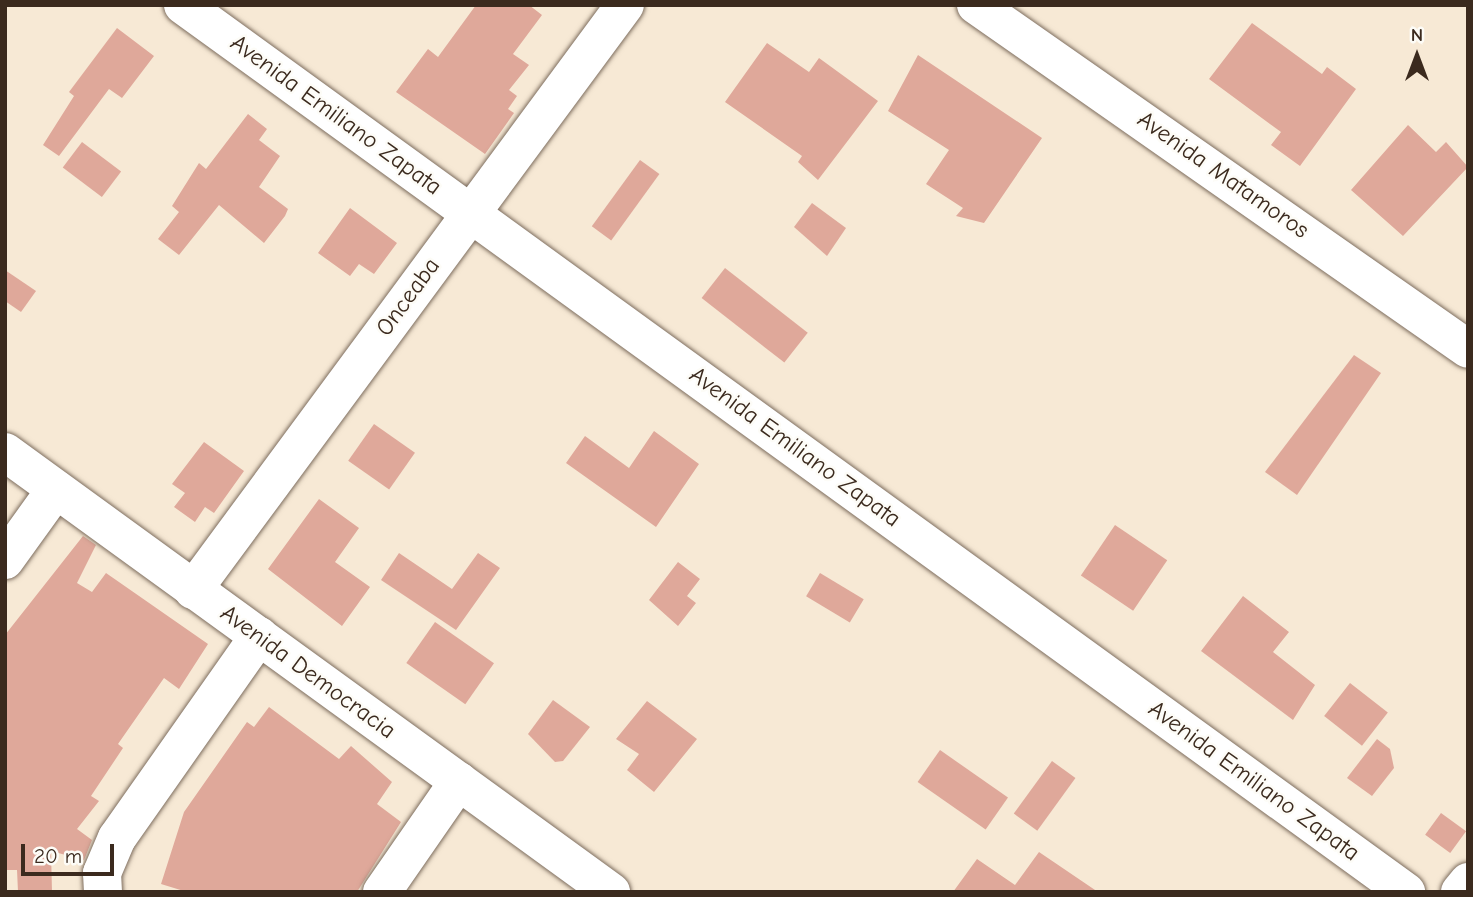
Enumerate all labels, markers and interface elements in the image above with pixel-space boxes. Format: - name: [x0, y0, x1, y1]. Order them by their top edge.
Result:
- north arrow: [1382, 21, 1452, 91]
- text: N: [1411, 24, 1423, 46]
- street label: Avenida Emiliano Zapata: [225, 29, 447, 201]
- street label: Avenida Matamoros: [1132, 105, 1314, 245]
- street label: Onceaba: [370, 252, 446, 342]
- street label: Avenida Emiliano Zapata: [684, 361, 906, 533]
- street label: Avenida Democracia: [215, 599, 401, 745]
- street label: Avenida Emiliano Zapata: [1143, 695, 1365, 867]
- scale bar: [24, 830, 117, 874]
- text: 20 m: [34, 844, 82, 868]

